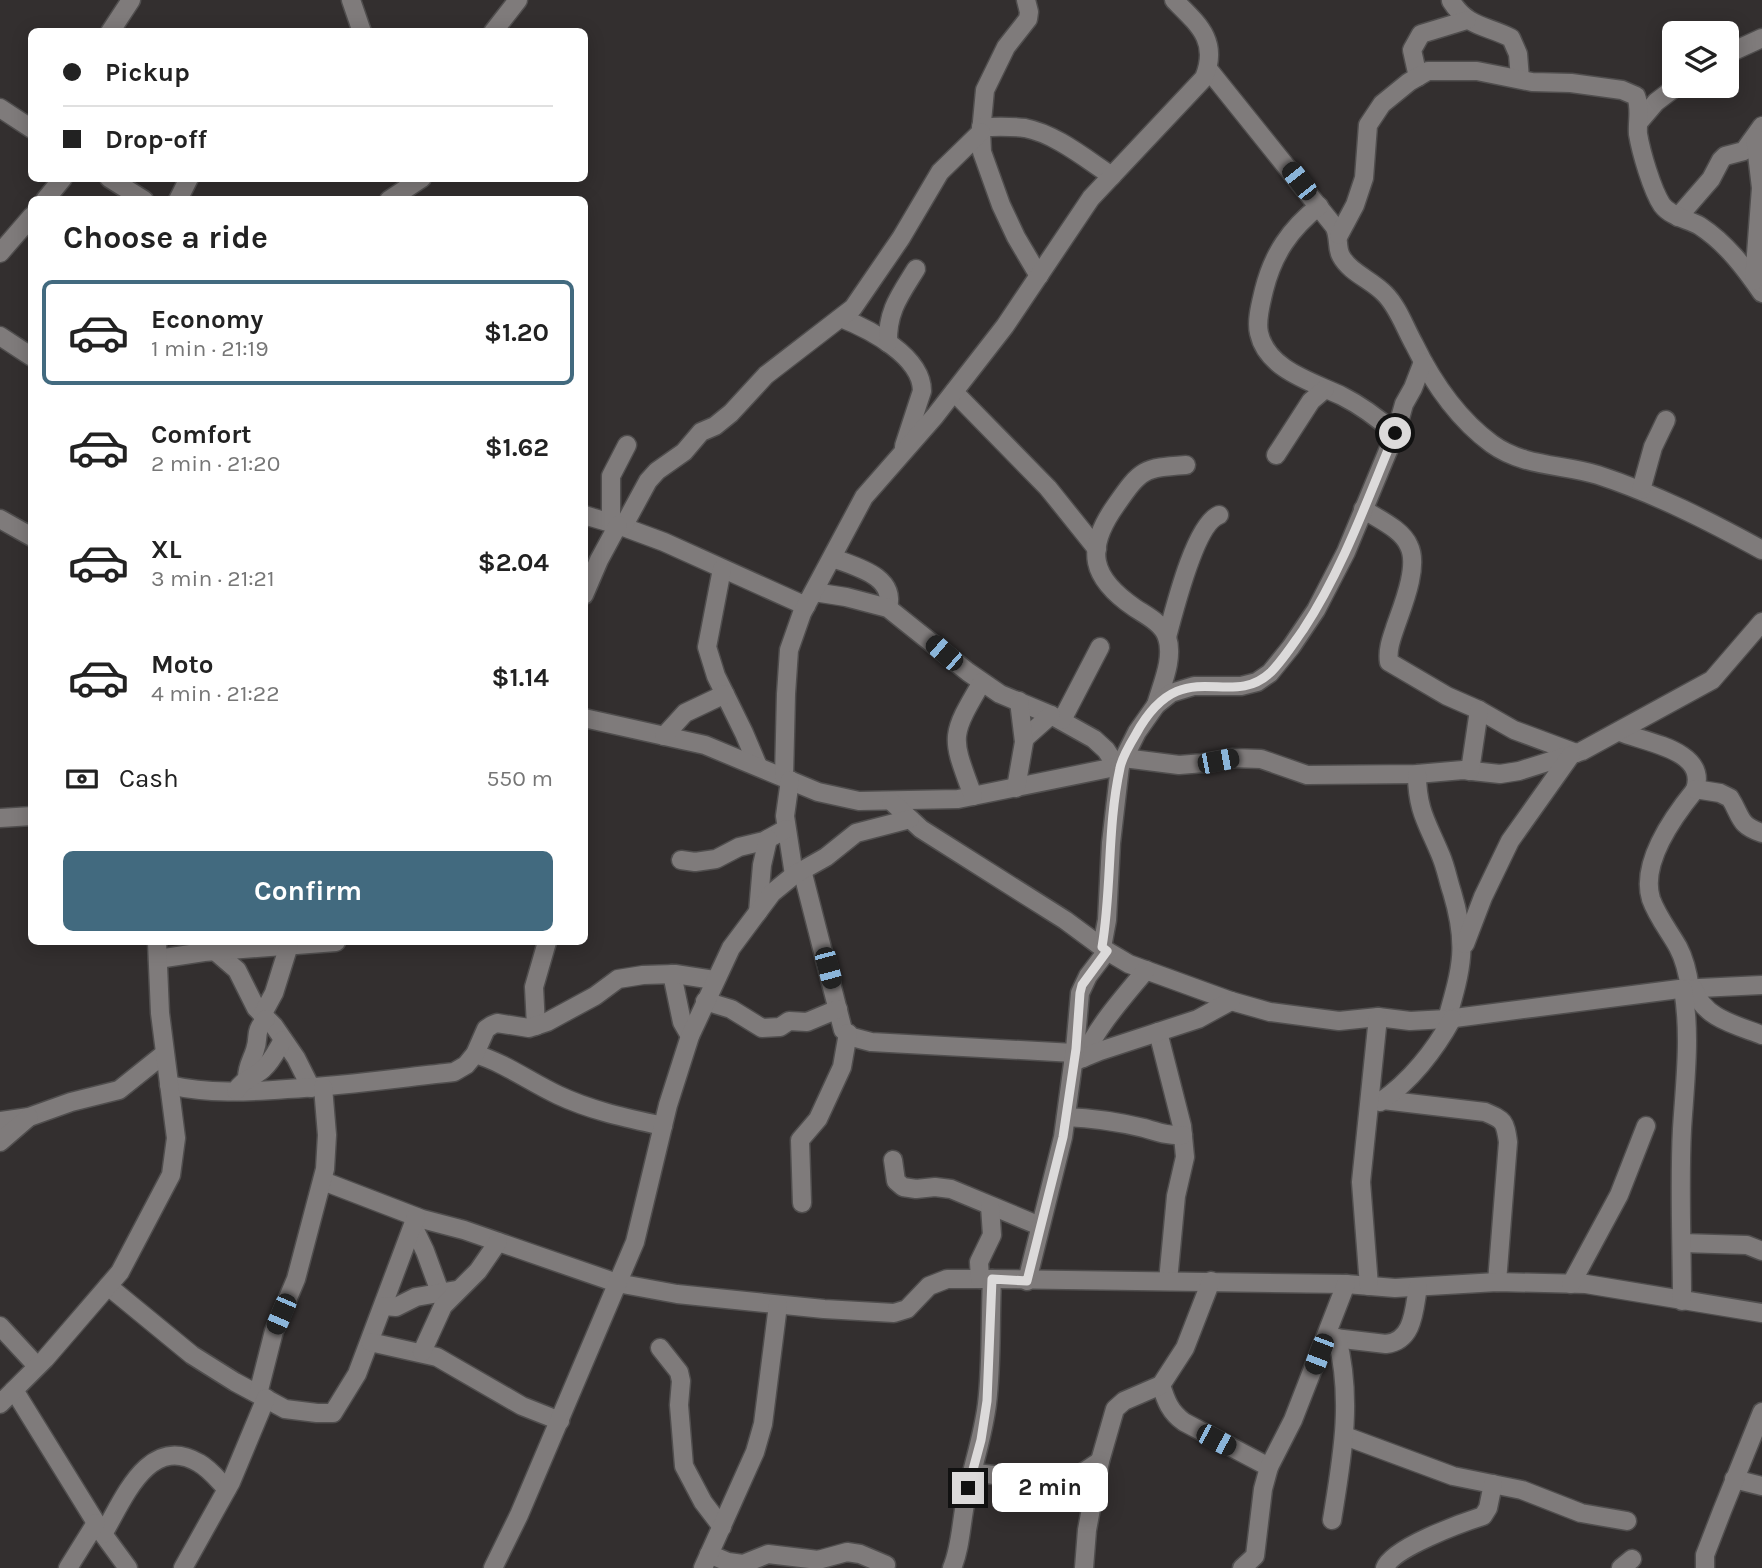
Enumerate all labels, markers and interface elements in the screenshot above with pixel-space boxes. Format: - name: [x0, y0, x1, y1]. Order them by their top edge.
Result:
- map controls: [1662, 21, 1739, 98]
- button: layers: [1662, 21, 1739, 98]
- text: Pickup: [105, 57, 190, 88]
- text: Drop-off: [105, 124, 207, 155]
- car: [1278, 158, 1321, 204]
- text: Choose a ride: [63, 219, 268, 256]
- icon: car: [67, 301, 130, 364]
- text: Economy: [151, 304, 263, 335]
- text: $1.20: [484, 317, 549, 348]
- text: 1 min · 21:19: [151, 335, 269, 362]
- icon: car: [67, 416, 130, 479]
- route start: [1379, 417, 1411, 449]
- text: Comfort: [151, 419, 252, 450]
- text: $1.62: [485, 432, 549, 463]
- text: 2 min · 21:20: [151, 450, 280, 477]
- icon: car: [67, 531, 130, 594]
- text: XL: [151, 534, 182, 565]
- text: $2.04: [478, 547, 549, 578]
- text: 3 min · 21:21: [151, 565, 275, 592]
- car: [922, 631, 967, 675]
- icon: car: [67, 646, 130, 709]
- text: Moto: [151, 649, 213, 680]
- text: $1.14: [491, 662, 549, 693]
- text: 4 min · 21:22: [151, 680, 279, 707]
- car: [1196, 747, 1241, 775]
- icon: cash: [63, 760, 101, 798]
- text: Cash: [119, 763, 179, 794]
- text: 550 m: [486, 765, 553, 792]
- button: Confirm: [63, 851, 553, 931]
- car: [813, 945, 844, 991]
- car: [264, 1291, 299, 1337]
- car: [1302, 1331, 1337, 1377]
- car: [1193, 1421, 1240, 1459]
- callout: 2 min: [992, 1464, 1108, 1512]
- route end: [952, 1472, 984, 1504]
- text: 2 min: [1018, 1474, 1082, 1501]

